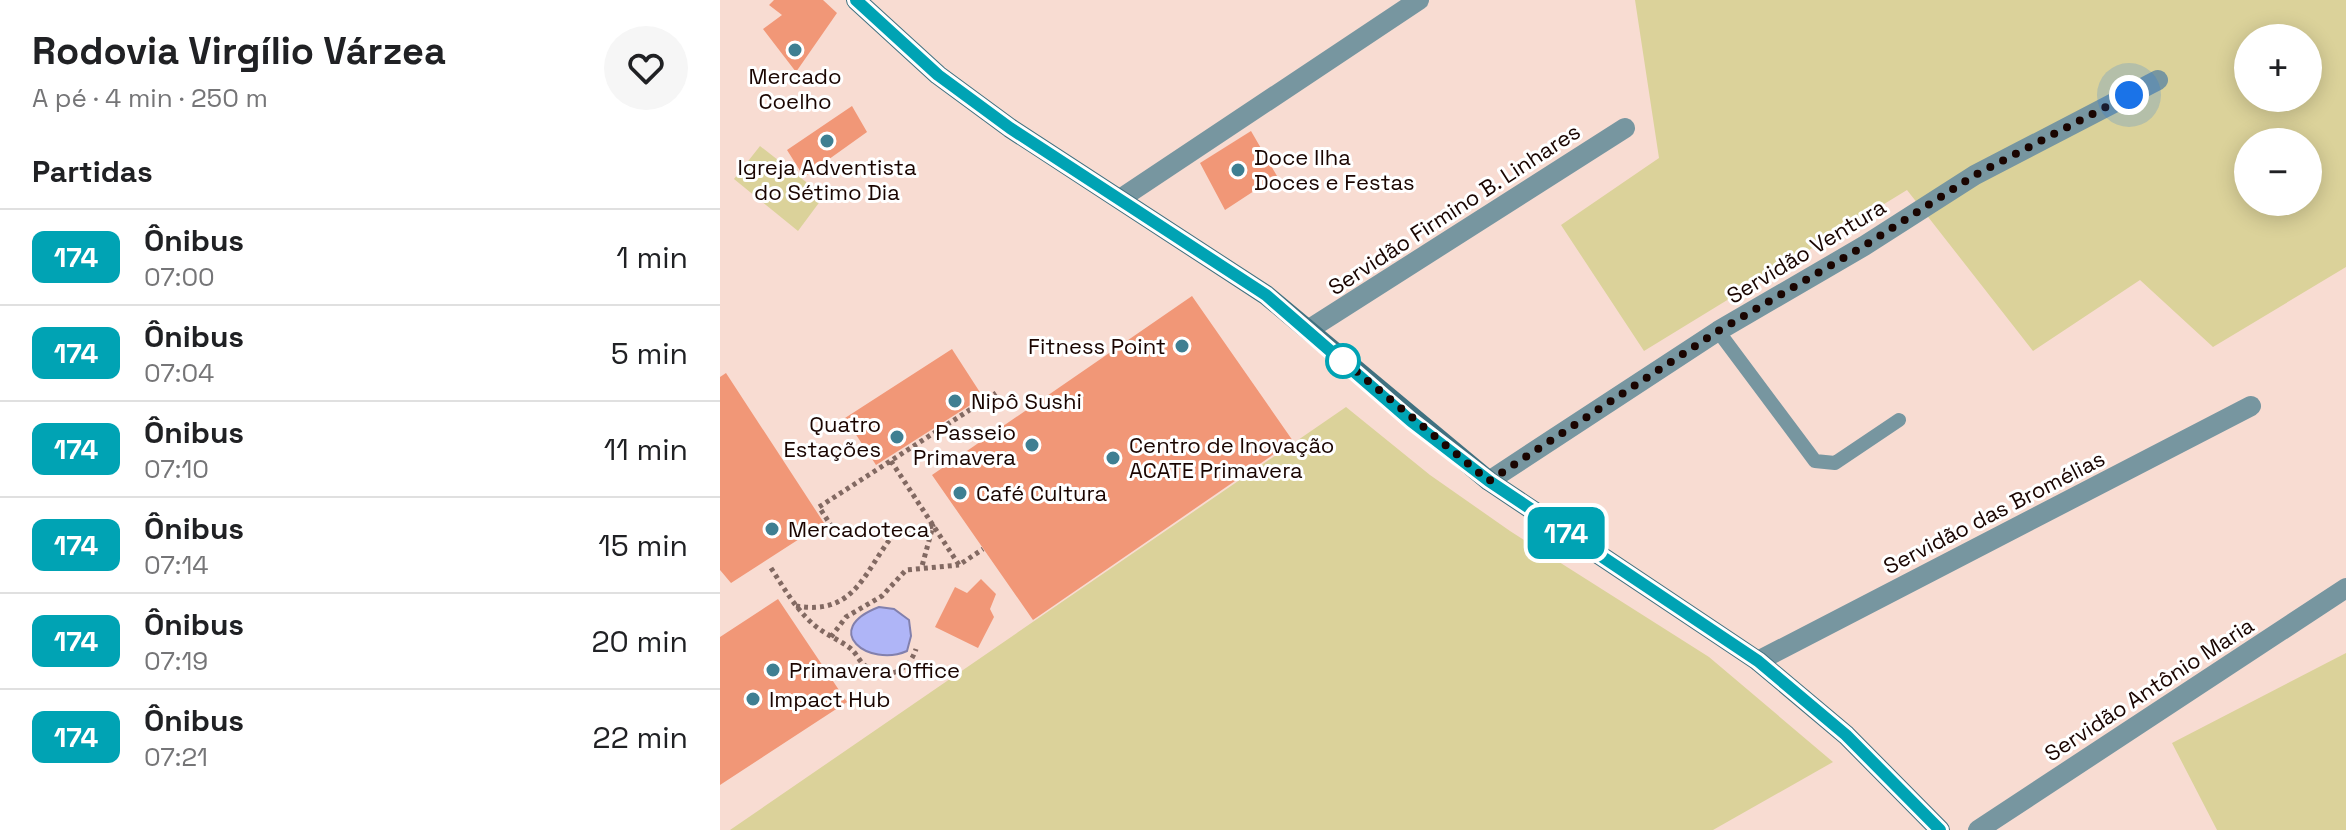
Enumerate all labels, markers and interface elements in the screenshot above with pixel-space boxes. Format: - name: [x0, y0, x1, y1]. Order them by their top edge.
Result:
- map controls: [2234, 24, 2322, 216]
- button: +: [2234, 24, 2322, 112]
- button: heart: [604, 26, 688, 110]
- text: Rodovia Virgílio Várzea: [32, 27, 446, 75]
- marker: Mercado Coelho: [786, 41, 804, 59]
- place label: Mercado Coelho: [748, 62, 842, 115]
- your location: [2109, 75, 2149, 115]
- text: A pé · 4 min · 250 m: [32, 81, 268, 115]
- street label: Servidão Firmino B. Linhares: [1323, 117, 1585, 301]
- button: −: [2234, 128, 2322, 216]
- marker: Igreja Adventista do Sétimo Dia: [818, 132, 836, 150]
- place label: Doce Ilha Doces e Festas: [1254, 143, 1415, 196]
- text: Partidas: [32, 152, 153, 191]
- place label: Igreja Adventista do Sétimo Dia: [737, 153, 917, 206]
- marker: Doce Ilha Doces e Festas: [1229, 161, 1247, 179]
- street label: Servidão Ventura: [1721, 192, 1891, 310]
- text: Ônibus: [144, 221, 244, 260]
- text: 1 min: [616, 238, 688, 277]
- text: 174: [54, 239, 98, 275]
- text: 07:00: [144, 260, 215, 294]
- text: Ônibus: [144, 317, 244, 356]
- place label: Fitness Point: [1028, 332, 1166, 360]
- text: 5 min: [611, 334, 688, 373]
- text: 174: [54, 335, 98, 371]
- marker: Fitness Point: [1173, 337, 1191, 355]
- unlabelled marker: [1326, 344, 1360, 378]
- text: 07:04: [144, 356, 214, 390]
- place label: Nipô Sushi: [971, 387, 1082, 415]
- marker: Nipô Sushi: [946, 392, 964, 410]
- place label: Quatro Estações: [783, 410, 881, 463]
- text: Ônibus: [144, 413, 244, 452]
- place label: Passeio Primavera: [913, 418, 1016, 471]
- marker: Quatro Estações: [888, 428, 906, 446]
- text: 11 min: [604, 430, 688, 469]
- text: 174: [54, 431, 98, 467]
- place label: Centro de Inovação ACATE Primavera: [1129, 431, 1334, 484]
- marker: Passeio Primavera: [1023, 436, 1041, 454]
- street label: Servidão das Bromélias: [1879, 444, 2109, 580]
- marker: Centro de Inovação ACATE Primavera: [1104, 449, 1122, 467]
- text: 07:10: [144, 452, 209, 486]
- place label: Café Cultura: [976, 479, 1107, 507]
- marker: Café Cultura: [951, 484, 969, 502]
- line badge: 174: [1520, 507, 1612, 559]
- text: Ônibus: [144, 509, 244, 548]
- place label: Mercadoteca: [788, 515, 930, 543]
- text: 174: [1544, 515, 1588, 551]
- marker: Mercadoteca: [763, 520, 781, 538]
- text: 15 min: [598, 526, 688, 565]
- text: 174: [54, 527, 98, 563]
- text: 07:14: [144, 548, 209, 582]
- text: Ônibus: [144, 605, 244, 644]
- street label: Servidão Antônio Maria: [2039, 611, 2259, 767]
- text: 20 min: [591, 622, 688, 661]
- text: 174: [54, 623, 98, 659]
- text: 07:19: [144, 644, 208, 678]
- place label: Primavera Office: [789, 656, 960, 684]
- marker: Primavera Office: [764, 661, 782, 679]
- place label: Impact Hub: [769, 685, 890, 713]
- marker: Impact Hub: [744, 690, 762, 708]
- text: Ônibus: [144, 701, 244, 740]
- text: 22 min: [593, 718, 688, 757]
- text: 174: [54, 719, 98, 755]
- text: 07:21: [144, 740, 208, 774]

